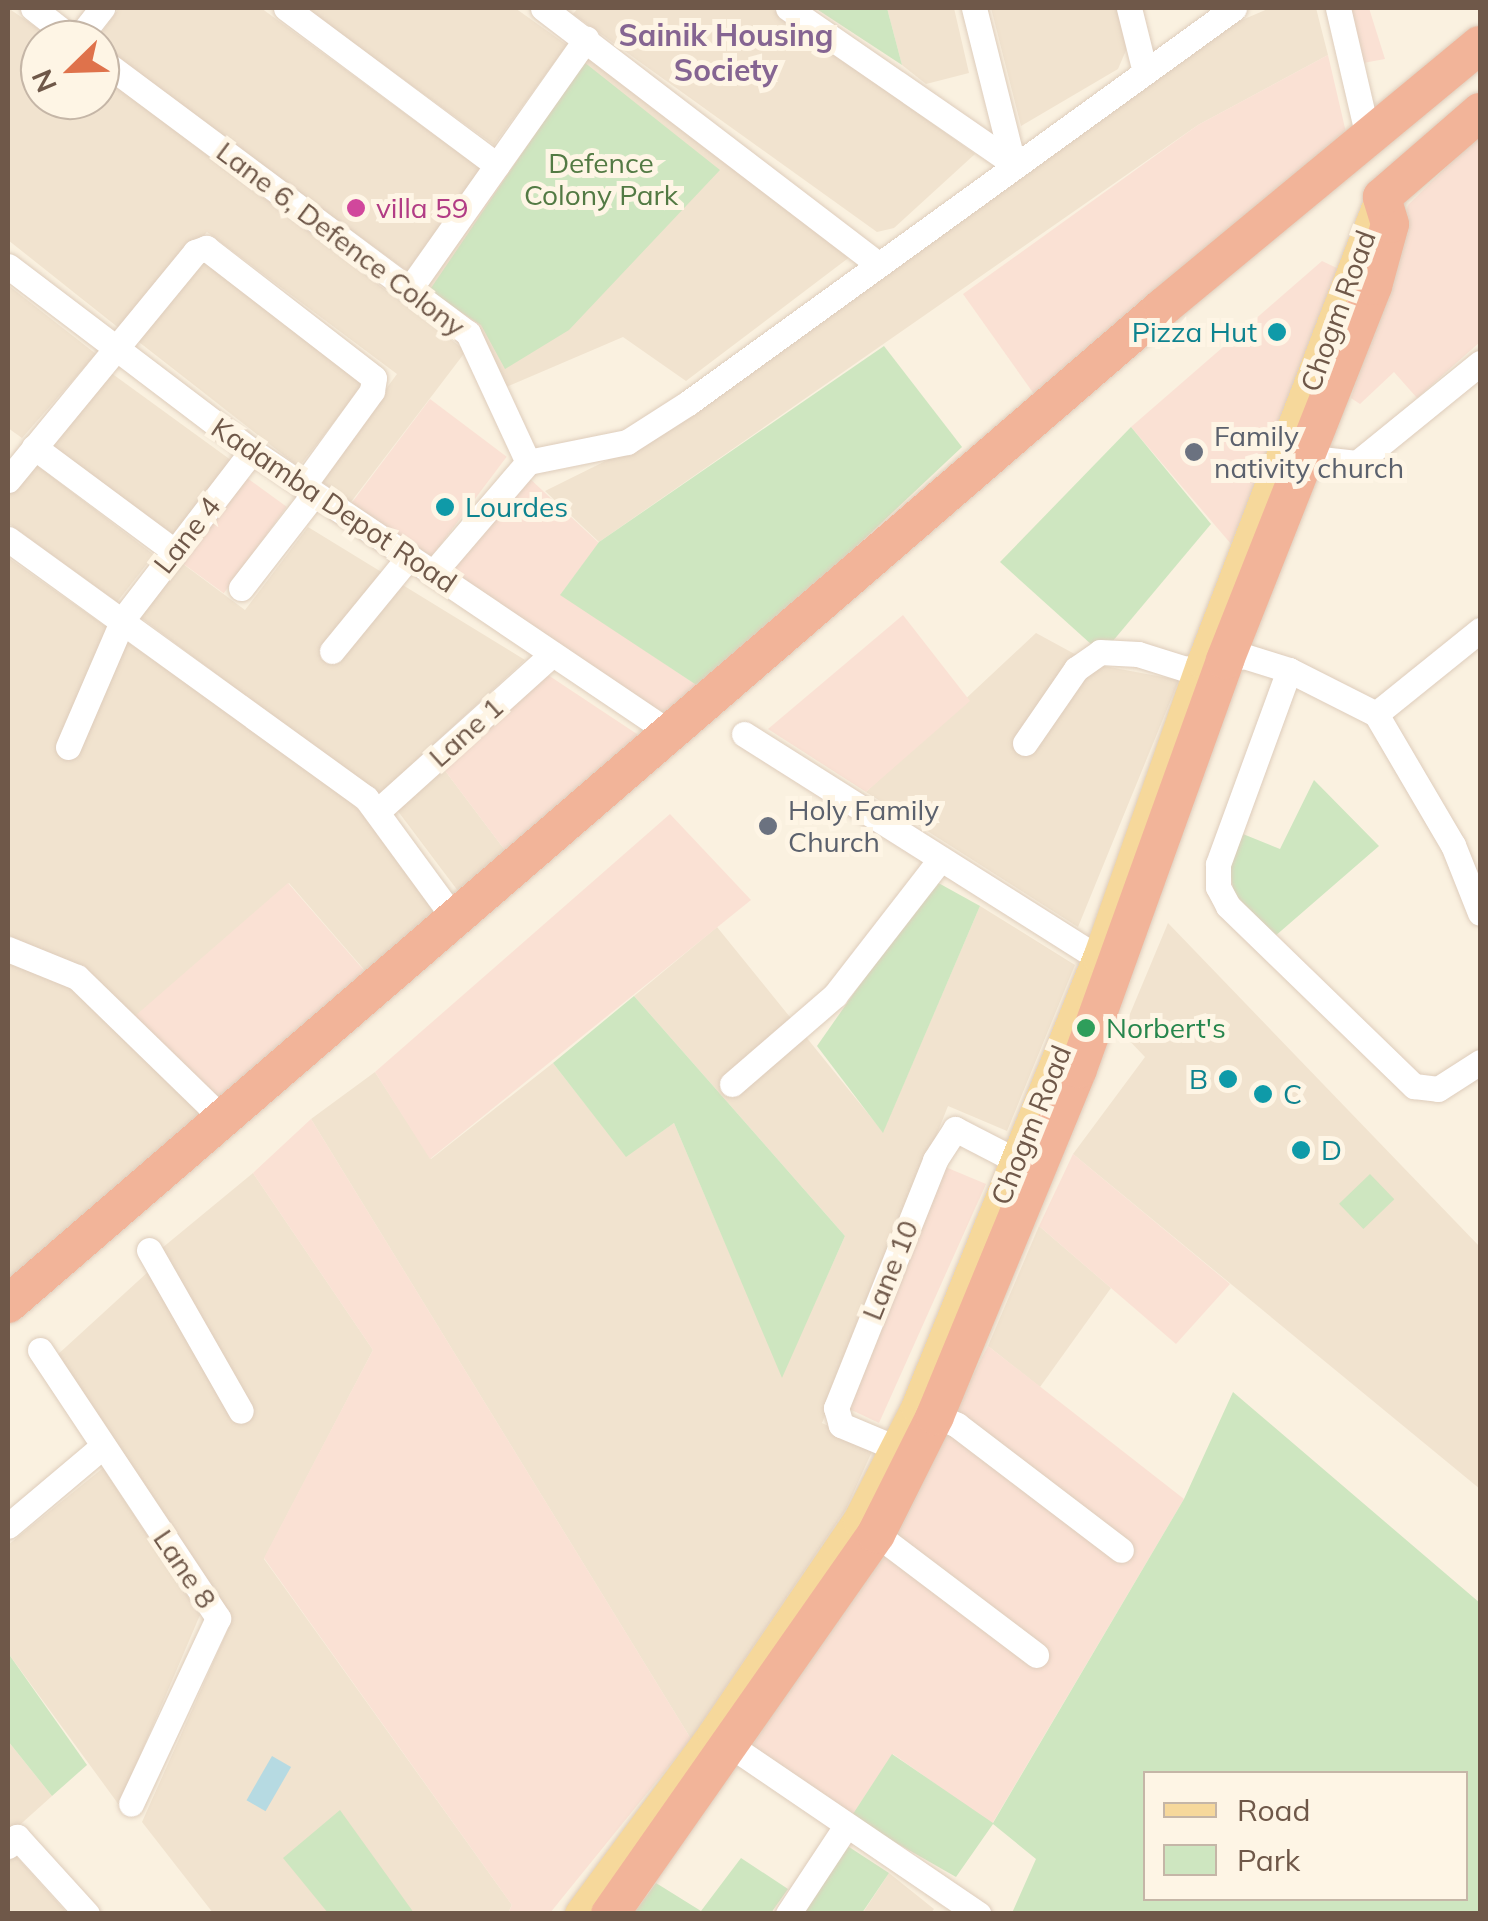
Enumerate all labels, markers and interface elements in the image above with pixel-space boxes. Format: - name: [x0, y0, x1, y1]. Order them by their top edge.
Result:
- district label: Sainik Housing Society: [619, 17, 833, 88]
- north arrow: [20, 20, 120, 120]
- text: N: [24, 65, 64, 98]
- street label: Lane 6, Defence Colony: [210, 135, 472, 343]
- park label: Defence Colony Park: [524, 146, 678, 212]
- place label: villa 59: [376, 191, 469, 225]
- marker: villa 59: [345, 197, 367, 219]
- street label: Chogm Road: [1293, 226, 1383, 396]
- place label: Pizza Hut: [1132, 315, 1257, 349]
- marker: Pizza Hut: [1266, 321, 1288, 343]
- street label: Kadamba Depot Road: [205, 410, 463, 600]
- place label: Family nativity church: [1214, 419, 1404, 485]
- marker: Family nativity church: [1183, 441, 1205, 463]
- street label: Lane 4: [147, 490, 227, 580]
- place label: Lourdes: [465, 490, 568, 524]
- marker: Lourdes: [434, 496, 456, 518]
- street label: Lane 1: [422, 690, 510, 774]
- place label: Holy Family Church: [788, 793, 939, 859]
- marker: Holy Family Church: [757, 815, 779, 837]
- place label: Norbert's: [1106, 1011, 1226, 1045]
- marker: Norbert's: [1075, 1017, 1097, 1039]
- street label: Chogm Road: [984, 1040, 1078, 1210]
- place label: B: [1189, 1062, 1208, 1096]
- marker: B: [1217, 1068, 1239, 1090]
- place label: C: [1283, 1077, 1302, 1111]
- marker: C: [1252, 1083, 1274, 1105]
- place label: D: [1321, 1133, 1342, 1167]
- marker: D: [1290, 1139, 1312, 1161]
- street label: Lane 10: [855, 1215, 925, 1325]
- street label: Lane 8: [147, 1523, 223, 1615]
- legend: [1143, 1771, 1468, 1901]
- text: Road: [1237, 1791, 1311, 1829]
- text: Park: [1237, 1841, 1300, 1879]

